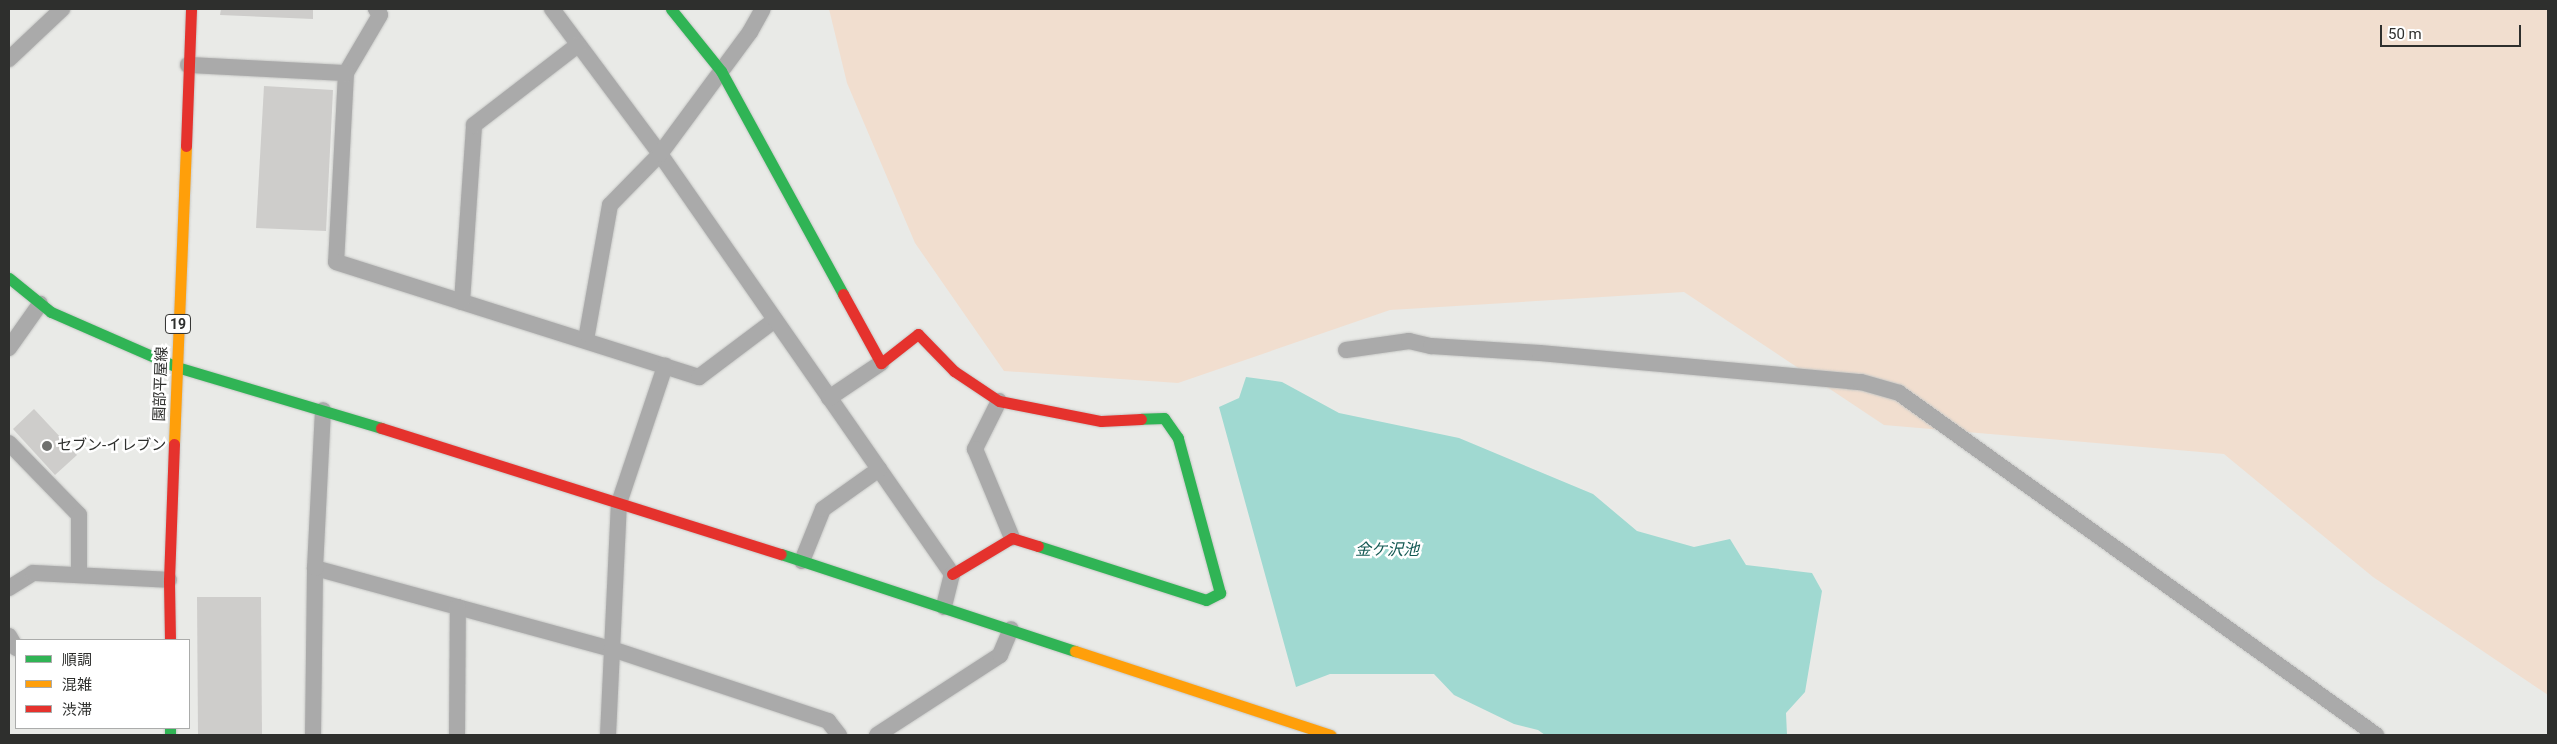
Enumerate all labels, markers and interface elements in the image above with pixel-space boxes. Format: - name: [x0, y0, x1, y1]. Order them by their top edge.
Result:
- scale bar: [2382, 15, 2523, 47]
- text: 50 m: [2388, 25, 2422, 43]
- road number: 19: [164, 312, 192, 336]
- street label: 園部平屋線: [151, 346, 171, 422]
- place label: セブン-イレブン: [57, 437, 166, 455]
- marker: セブン-イレブン: [41, 440, 53, 452]
- water label: 金ケ沢池: [1355, 540, 1419, 560]
- legend: [15, 639, 190, 729]
- text: 順調: [62, 651, 92, 669]
- text: 混雑: [62, 676, 92, 694]
- text: 渋滞: [62, 701, 92, 719]

